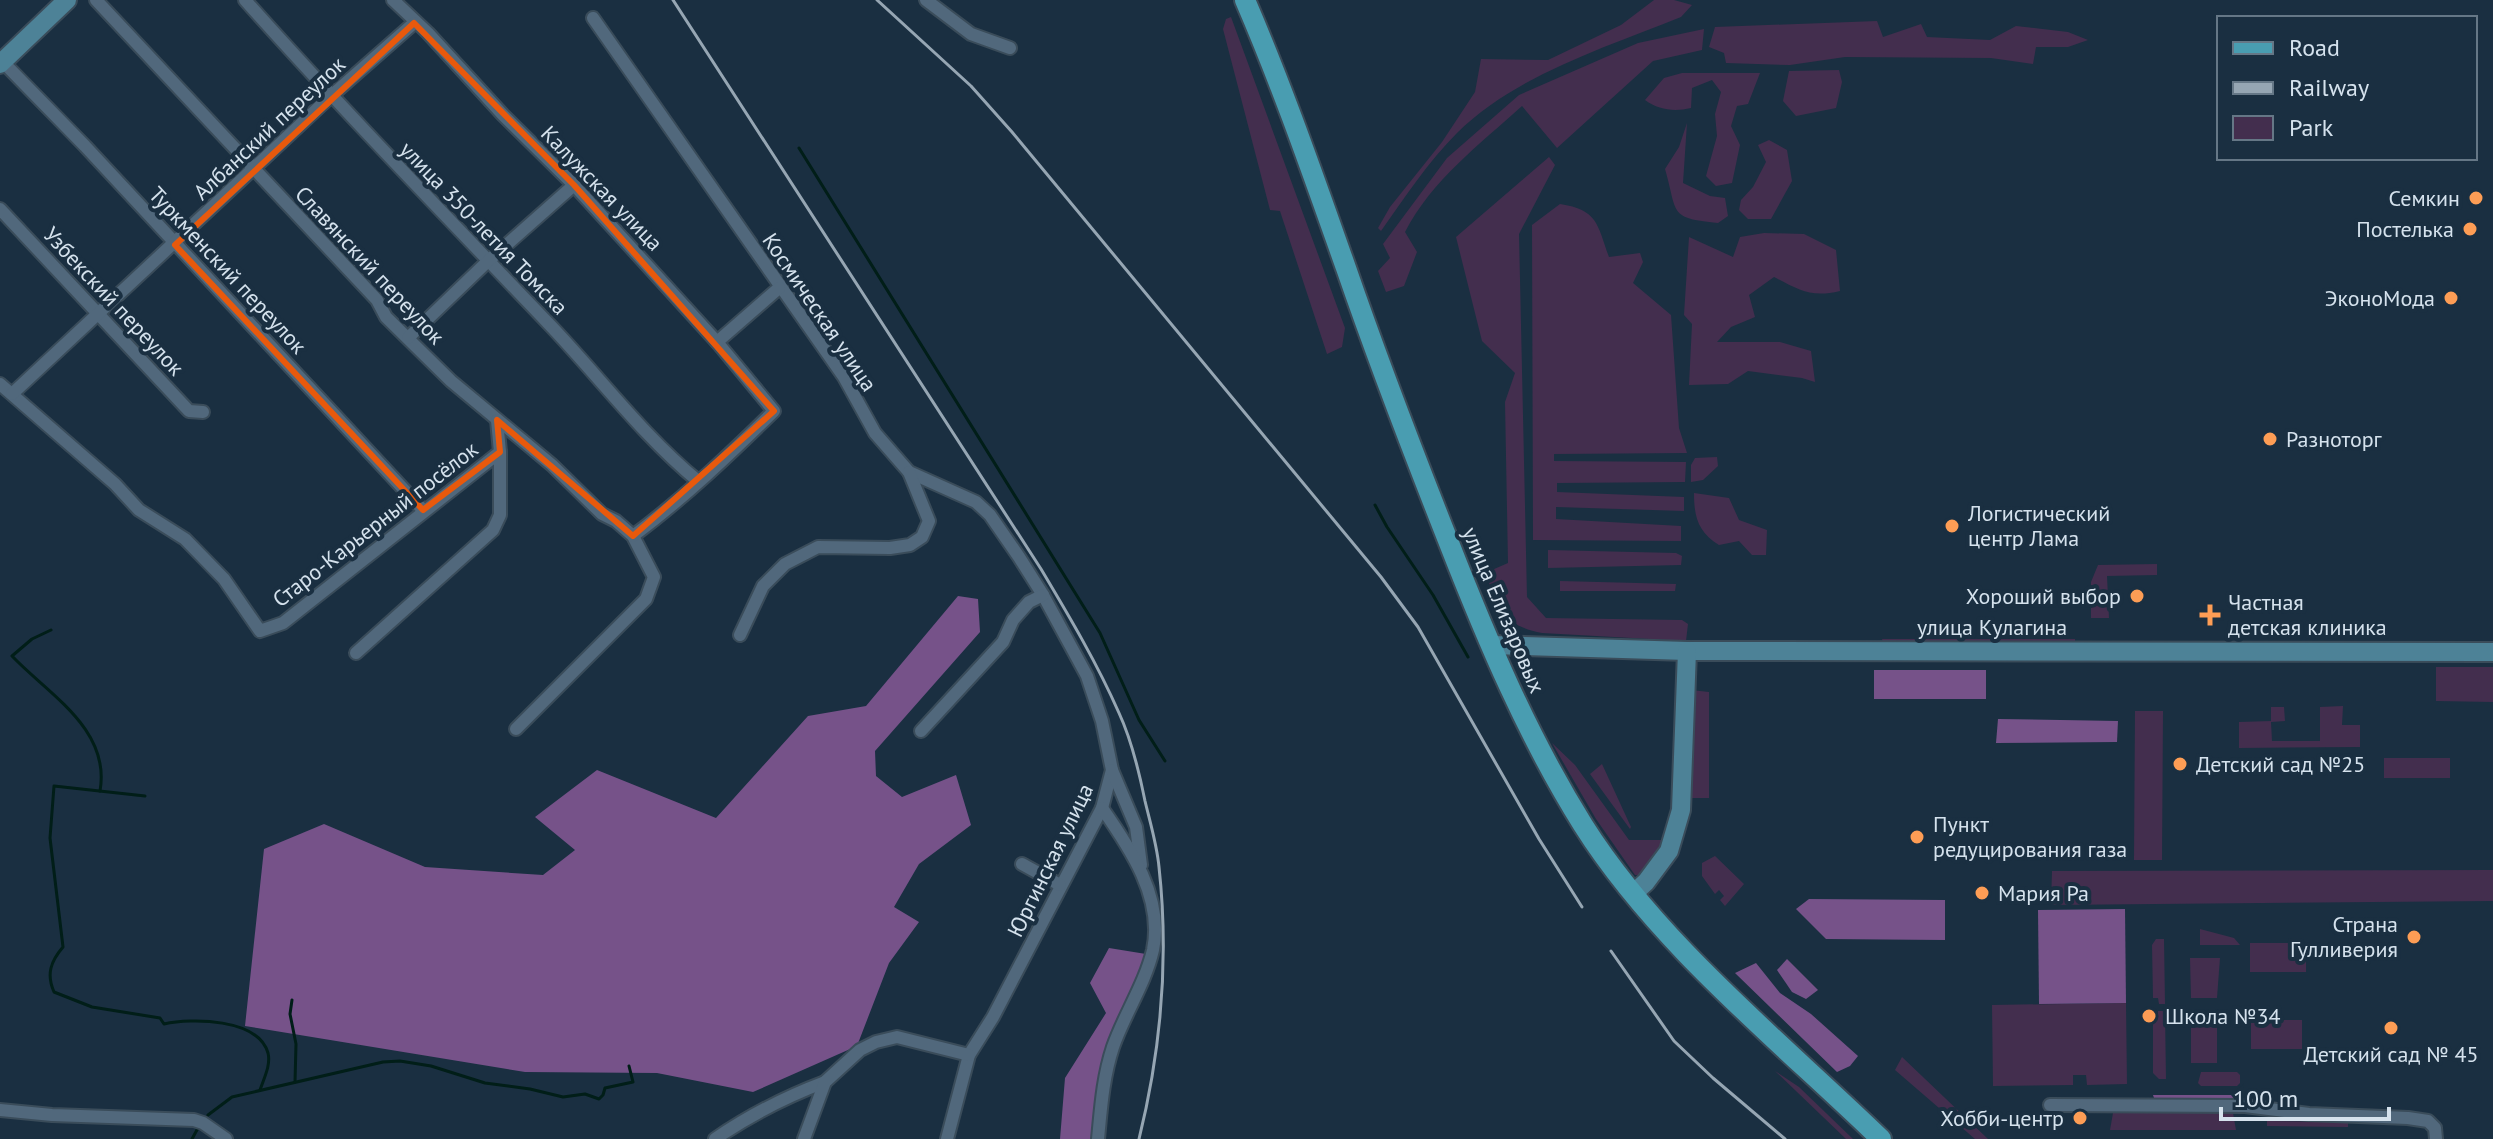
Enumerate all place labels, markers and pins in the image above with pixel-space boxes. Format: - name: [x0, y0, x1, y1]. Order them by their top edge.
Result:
- place label: Семкин: [2388, 184, 2460, 212]
- marker: Семкин: [2467, 189, 2485, 207]
- place label: Постелька: [2356, 215, 2454, 243]
- marker: Постелька: [2461, 220, 2479, 238]
- place label: ЭконоМода: [2325, 284, 2435, 312]
- marker: ЭконоМода: [2442, 289, 2460, 307]
- place label: Разноторг: [2286, 425, 2383, 453]
- marker: Разноторг: [2261, 430, 2279, 448]
- place label: Логистический центр Лама: [1967, 499, 2110, 552]
- marker: Логистический центр Лама: [1943, 517, 1961, 535]
- place label: Хороший выбор: [1966, 582, 2121, 610]
- marker: Хороший выбор: [2128, 587, 2146, 605]
- place label: Частная детская клиника: [2228, 588, 2387, 641]
- marker: Частная детская клиника: [2199, 604, 2221, 626]
- place label: Детский сад №25: [2196, 750, 2365, 778]
- marker: Детский сад №25: [2171, 755, 2189, 773]
- place label: Пункт редуцирования газа: [1933, 810, 2127, 863]
- marker: Пункт редуцирования газа: [1908, 828, 1926, 846]
- place label: Мария Ра: [1998, 879, 2089, 907]
- marker: Мария Ра: [1973, 884, 1991, 902]
- place label: Страна Гулливерия: [2290, 910, 2398, 963]
- marker: Страна Гулливерия: [2405, 928, 2423, 946]
- place label: Школа №34: [2165, 1002, 2281, 1030]
- marker: Школа №34: [2140, 1007, 2158, 1025]
- marker: Детский сад № 45: [2382, 1019, 2400, 1037]
- place label: Детский сад № 45: [2303, 1040, 2479, 1068]
- place label: Хобби-центр: [1940, 1104, 2064, 1132]
- marker: Хобби-центр: [2071, 1109, 2089, 1127]

